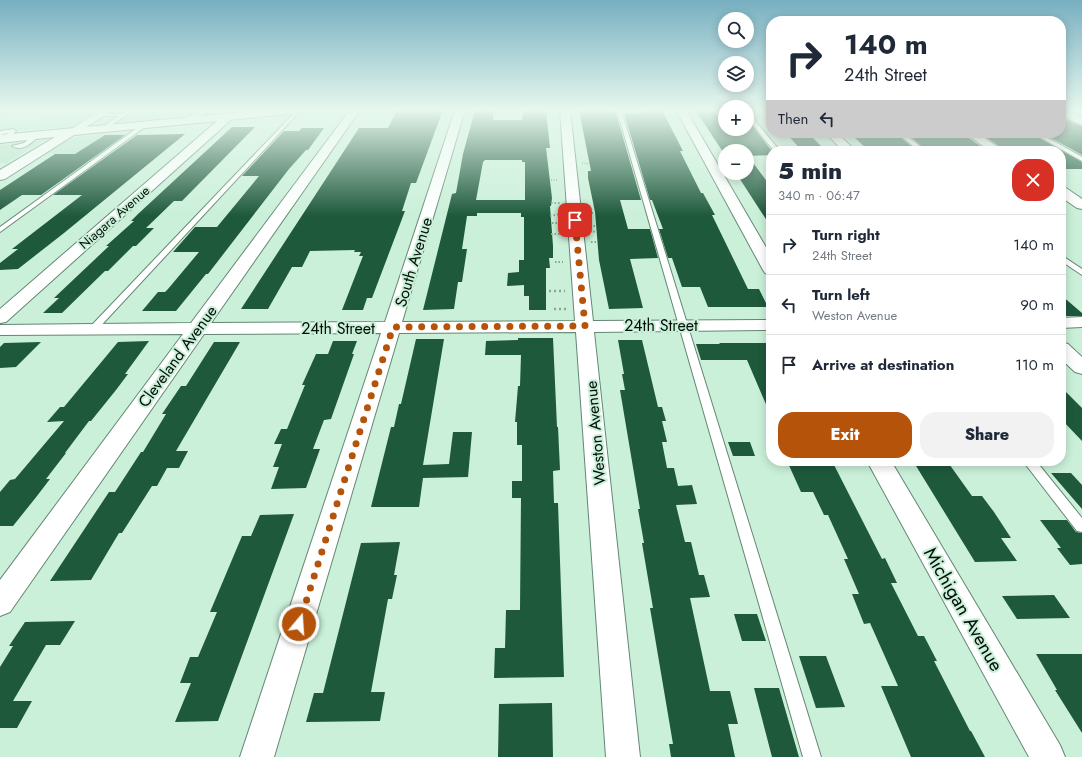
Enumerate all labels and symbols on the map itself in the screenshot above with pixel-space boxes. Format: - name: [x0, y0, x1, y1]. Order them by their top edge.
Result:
- street label: Niagara Avenue: [75, 181, 154, 254]
- pin: [558, 203, 592, 237]
- street label: South Avenue: [389, 214, 438, 310]
- street label: Cleveland Avenue: [132, 301, 222, 412]
- street label: 24th Street: [624, 314, 698, 337]
- street label: 24th Street: [301, 317, 375, 340]
- street label: Weston Avenue: [579, 380, 612, 486]
- street label: Michigan Avenue: [917, 542, 1010, 676]
- position arrow: [278, 603, 320, 645]

